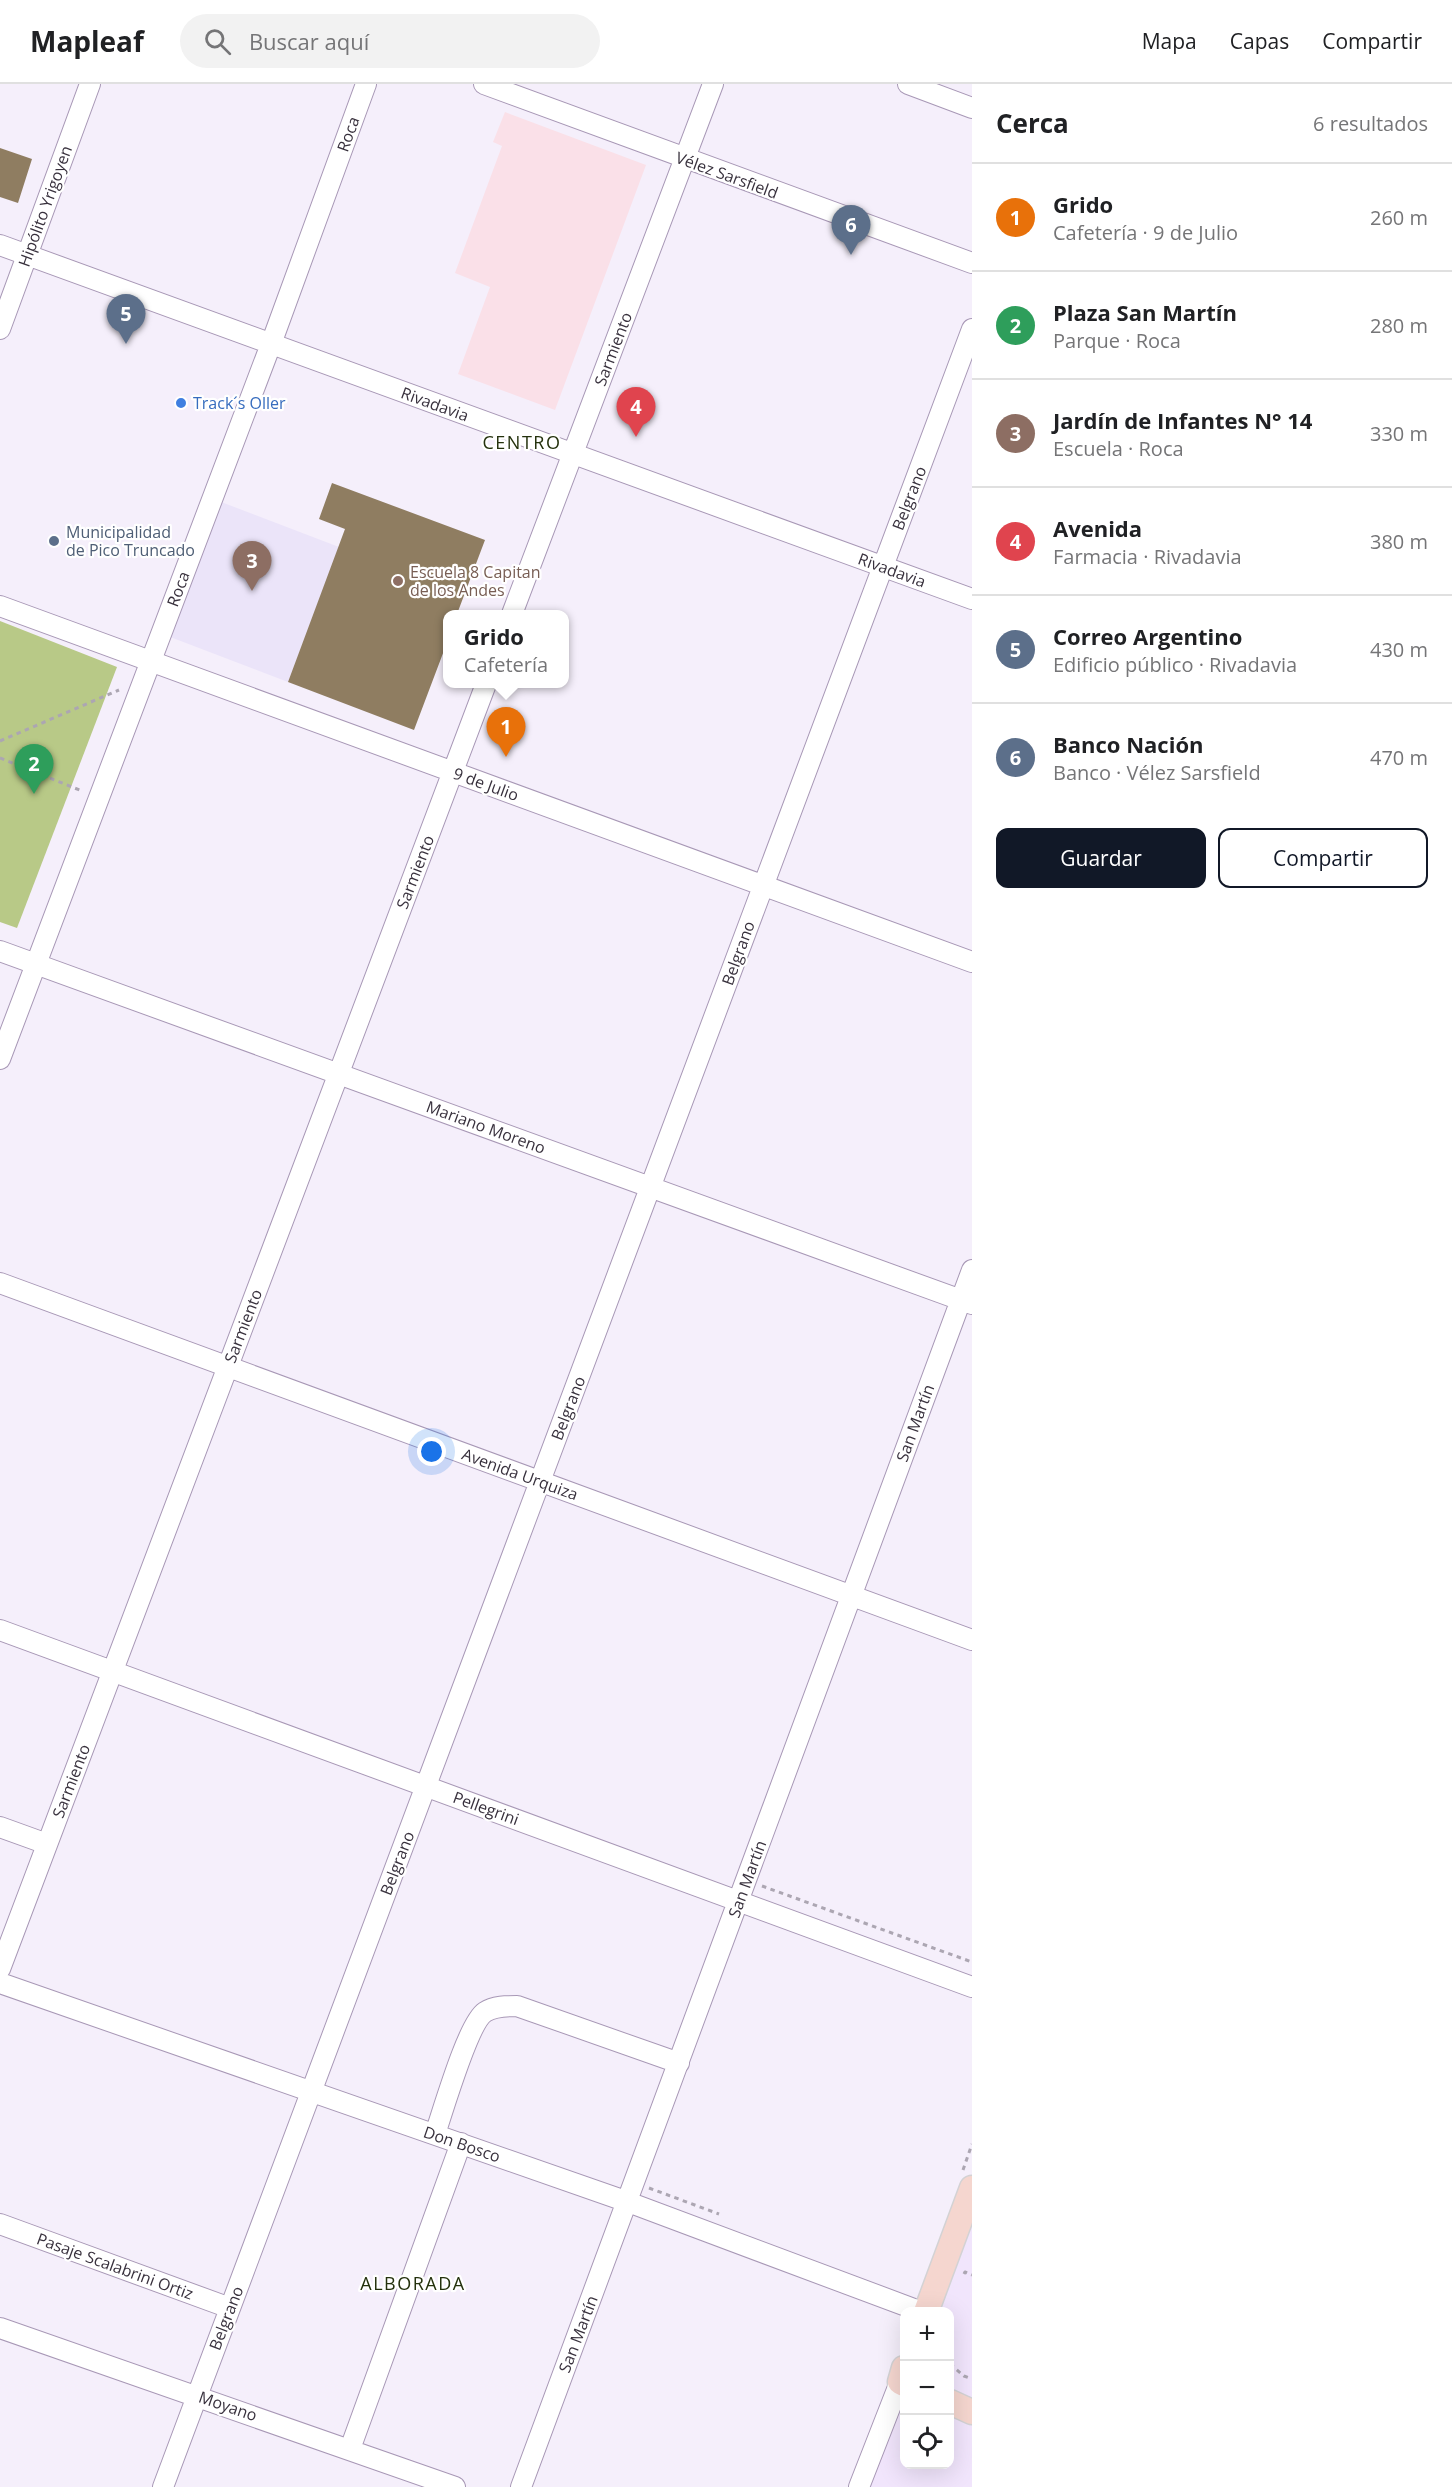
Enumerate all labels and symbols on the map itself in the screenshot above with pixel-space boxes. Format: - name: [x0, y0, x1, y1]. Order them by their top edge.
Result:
- street label: Roca: [331, 113, 365, 155]
- street label: Hipólito Yrigoyen: [13, 142, 77, 270]
- street label: Vélez Sarsfield: [673, 146, 781, 204]
- pin: 6: [832, 206, 870, 255]
- pin: 5: [106, 294, 146, 344]
- street label: Sarmiento: [589, 309, 637, 389]
- street label: Rivadavia: [398, 382, 472, 426]
- pin: 4: [616, 388, 656, 437]
- place label: Track´s Oller: [193, 392, 286, 414]
- marker: Track´s Oller: [174, 396, 188, 410]
- district label: CENTRO: [483, 430, 561, 454]
- street label: Belgrano: [887, 463, 931, 533]
- place label: Municipalidad de Pico Truncado: [66, 521, 195, 561]
- marker: Municipalidad de Pico Truncado: [47, 534, 61, 548]
- pin: 3: [232, 542, 272, 591]
- street label: Rivadavia: [855, 548, 929, 592]
- place label: Escuela 8 Capitan de los Andes: [410, 561, 541, 601]
- street label: Roca: [161, 568, 195, 610]
- marker: Escuela 8 Capitan de los Andes: [391, 574, 405, 588]
- pin: 1: [486, 708, 526, 757]
- pin: 2: [15, 744, 54, 794]
- street label: 9 de Julio: [450, 762, 522, 806]
- street label: Sarmiento: [391, 832, 439, 912]
- street label: Belgrano: [716, 918, 760, 988]
- street label: Mariano Moreno: [423, 1095, 549, 1159]
- street label: Sarmiento: [219, 1286, 267, 1366]
- street label: Belgrano: [546, 1373, 590, 1443]
- street label: San Martín: [891, 1381, 939, 1465]
- your location: [417, 1437, 446, 1466]
- street label: Avenida Urquiza: [459, 1443, 581, 1505]
- street label: Sarmiento: [47, 1741, 95, 1821]
- street label: Pellegrini: [450, 1786, 522, 1830]
- street label: Belgrano: [375, 1828, 419, 1898]
- street label: San Martín: [723, 1837, 771, 1921]
- street label: Don Bosco: [421, 2121, 503, 2167]
- street label: Pasaje Scalabrini Ortiz: [34, 2227, 196, 2305]
- district label: ALBORADA: [360, 2271, 466, 2295]
- street label: Belgrano: [204, 2283, 248, 2353]
- street label: San Martín: [553, 2292, 603, 2376]
- street label: Moyano: [196, 2386, 260, 2426]

